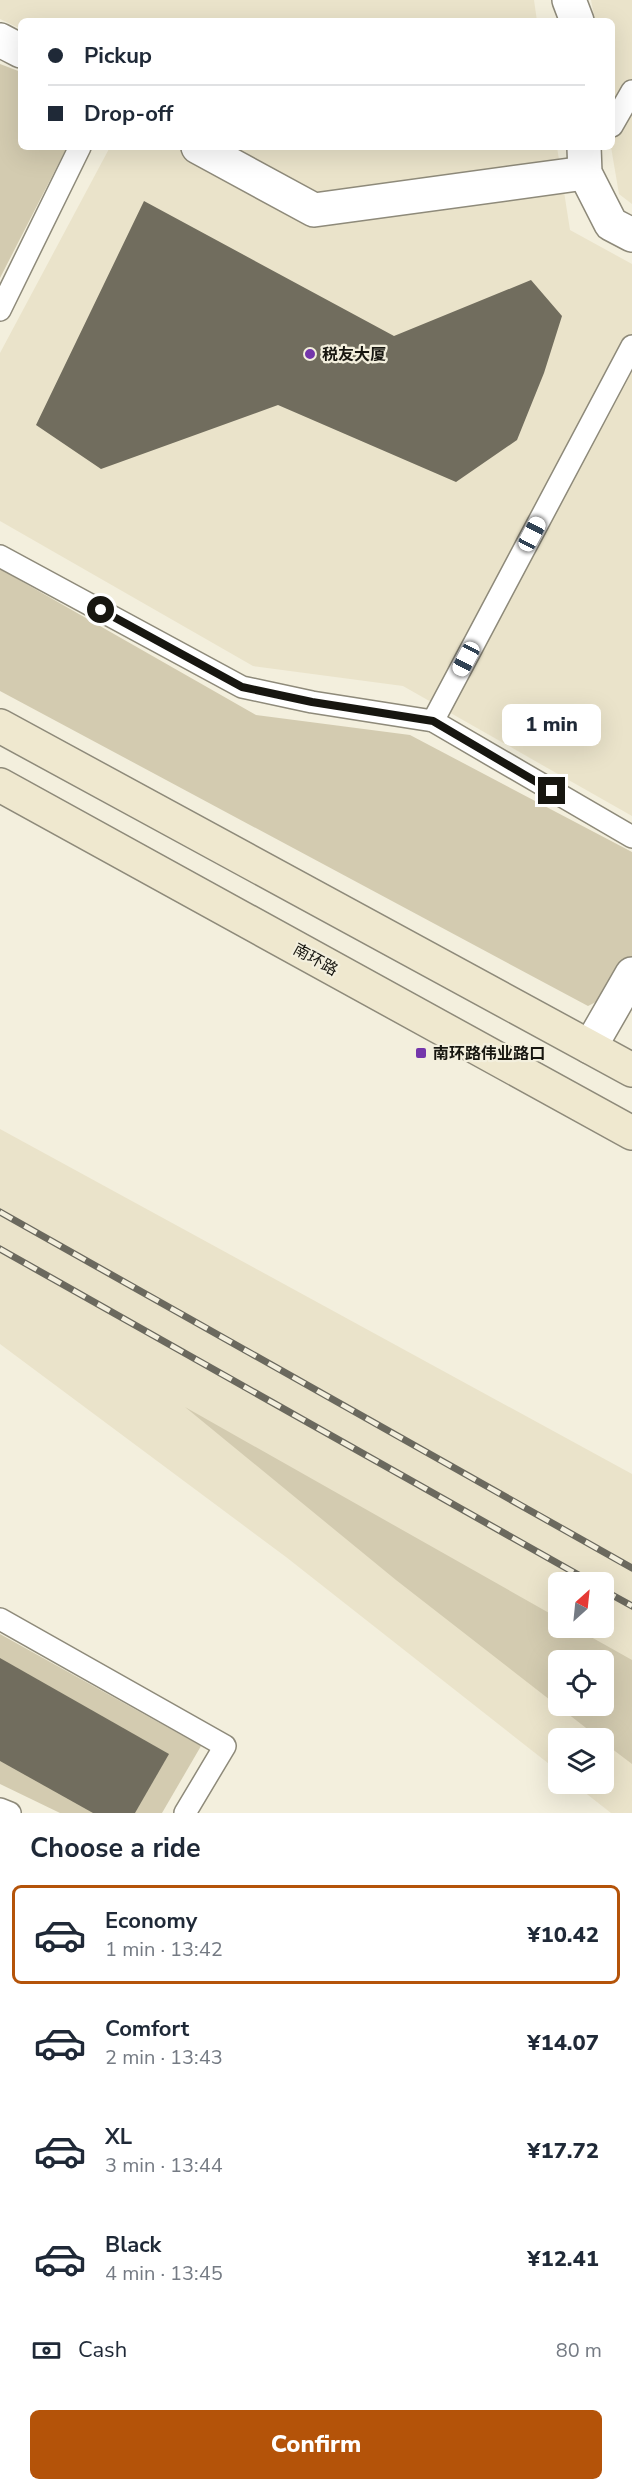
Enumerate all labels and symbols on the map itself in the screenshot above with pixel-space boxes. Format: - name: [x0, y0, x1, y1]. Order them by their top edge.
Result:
- place label: 税友大厦: [322, 344, 386, 366]
- marker: 税友大厦: [303, 347, 317, 361]
- car: [516, 514, 548, 554]
- route start: [87, 596, 114, 623]
- car: [450, 639, 482, 679]
- callout: 1 min: [502, 704, 602, 746]
- route end: [538, 777, 565, 804]
- street label: 南环路: [289, 939, 342, 981]
- place label: 南环路伟业路口: [433, 1043, 545, 1065]
- marker: 南环路伟业路口: [414, 1046, 428, 1060]
- north arrow: [548, 1572, 614, 1638]

